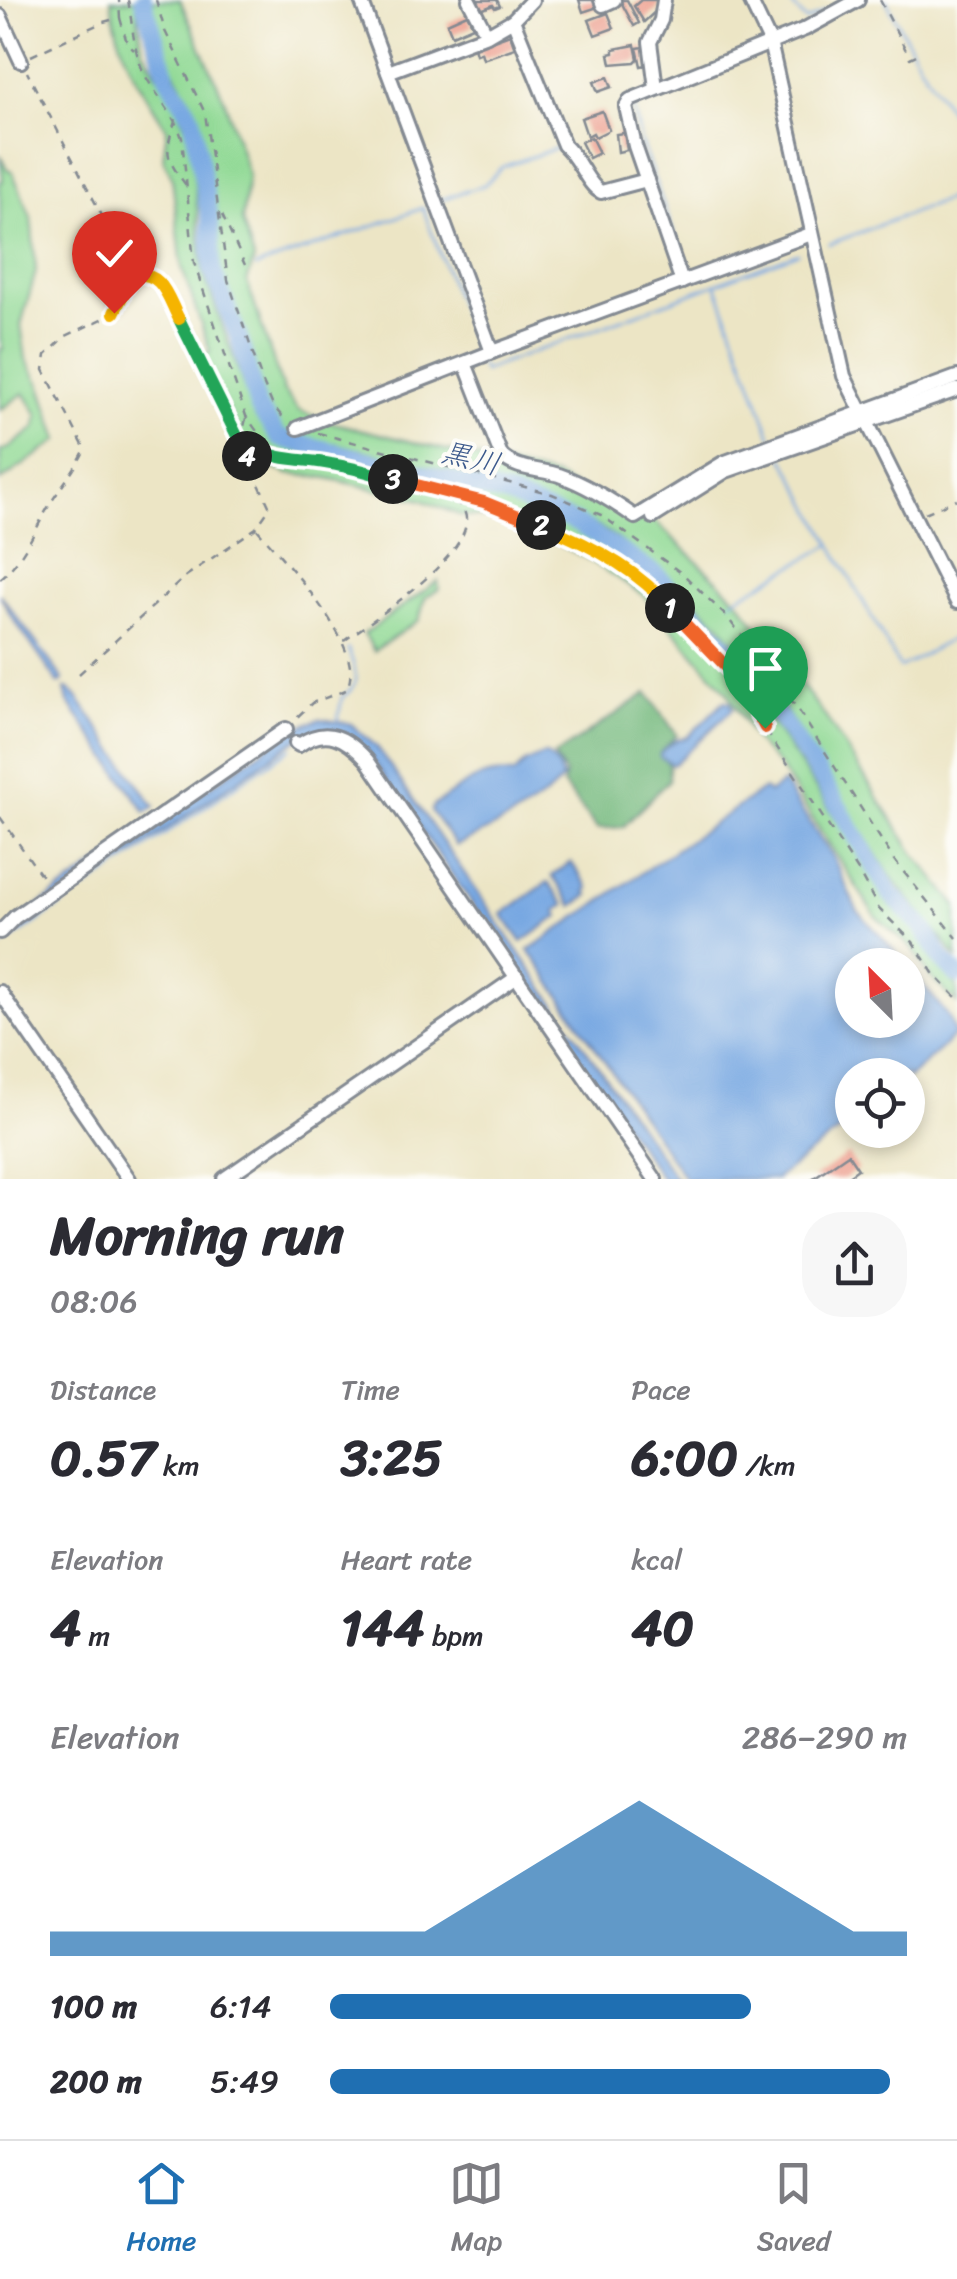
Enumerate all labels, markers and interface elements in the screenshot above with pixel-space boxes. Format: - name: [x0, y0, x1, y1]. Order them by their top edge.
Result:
- pin: [72, 211, 157, 314]
- icon: check: [87, 226, 142, 281]
- water label: 黒川: [435, 425, 507, 491]
- pin: 4: [222, 431, 272, 481]
- text: 4: [238, 431, 256, 480]
- pin: 3: [368, 454, 418, 504]
- text: 3: [385, 454, 401, 503]
- pin: 2: [516, 500, 566, 550]
- text: 2: [533, 500, 549, 549]
- pin: 1: [645, 583, 695, 633]
- text: 1: [664, 583, 676, 632]
- pin: [723, 626, 808, 729]
- icon: arrive: [738, 641, 793, 696]
- north arrow: [835, 948, 925, 1038]
- map controls: [835, 948, 925, 1148]
- button: locate: [835, 1058, 925, 1148]
- text: Morning run: [50, 1187, 344, 1284]
- button: share: [802, 1212, 907, 1317]
- text: 08:06: [50, 1273, 138, 1330]
- text: Distance: [50, 1365, 156, 1414]
- text: Time: [341, 1365, 400, 1414]
- text: Pace: [631, 1365, 691, 1414]
- text: 0.57: [50, 1414, 156, 1503]
- text: 3:25: [341, 1414, 443, 1503]
- text: 6:00: [631, 1414, 738, 1503]
- text: km: [156, 1441, 199, 1490]
- text: /km: [738, 1441, 796, 1490]
- text: Elevation: [50, 1535, 163, 1584]
- text: Heart rate: [341, 1535, 472, 1584]
- text: kcal: [631, 1535, 682, 1584]
- text: 4: [50, 1584, 81, 1673]
- text: 144: [341, 1584, 425, 1673]
- text: 40: [631, 1584, 694, 1673]
- text: m: [81, 1611, 110, 1660]
- text: bpm: [425, 1611, 484, 1660]
- text: Elevation: [50, 1709, 180, 1766]
- text: 286–290 m: [742, 1709, 907, 1766]
- text: 100 m: [50, 1978, 137, 2035]
- text: 6:14: [210, 1978, 272, 2035]
- text: 200 m: [50, 2053, 142, 2110]
- text: 5:49: [210, 2053, 279, 2110]
- tab: Home: [126, 2156, 196, 2265]
- tab: Map: [449, 2156, 504, 2265]
- tab: Saved: [757, 2156, 831, 2265]

